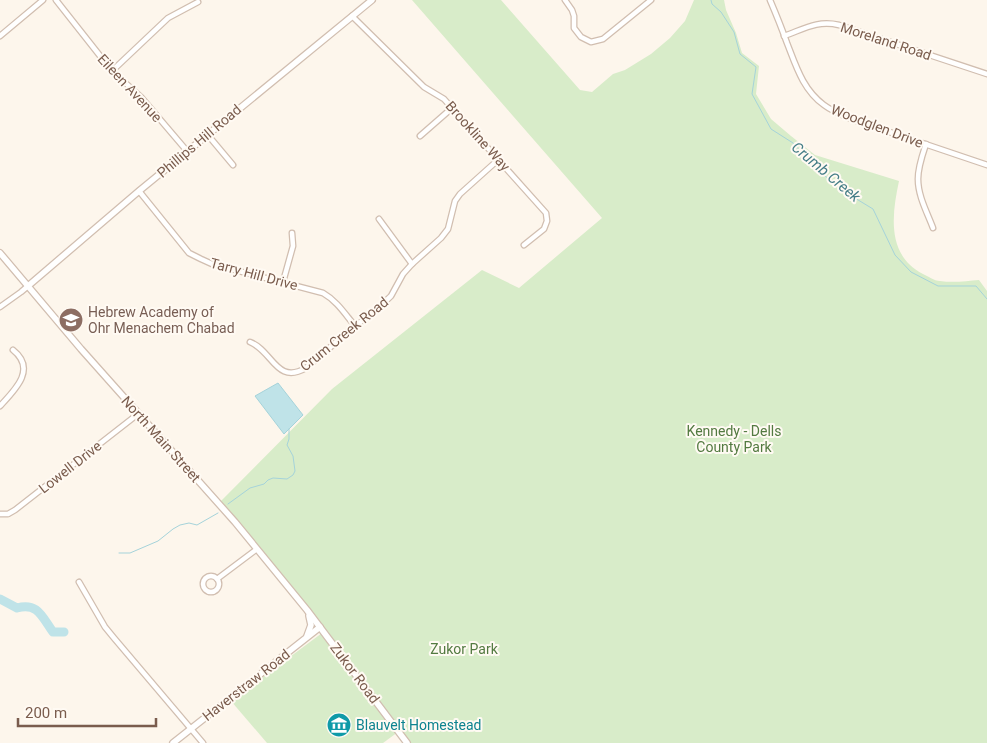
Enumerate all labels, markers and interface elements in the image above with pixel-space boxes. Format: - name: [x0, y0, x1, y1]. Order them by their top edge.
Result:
- street label: Moreland Road: [839, 19, 933, 63]
- street label: Eileen Avenue: [95, 51, 165, 125]
- street label: Brookline Way: [443, 98, 514, 174]
- street label: Phillips Hill Road: [154, 101, 244, 181]
- street label: Woodglen Drive: [829, 101, 925, 151]
- water label: Crumb Creek: [788, 138, 864, 206]
- street label: Tarry Hill Drive: [208, 255, 300, 293]
- street label: Crum Creek Road: [297, 294, 391, 374]
- place label: Hebrew Academy of Ohr Menachem Chabad: [88, 304, 235, 336]
- school or university icon: Hebrew Academy of Ohr Menachem Chabad: [58, 307, 84, 333]
- street label: North Main Street: [118, 393, 204, 486]
- park label: Kennedy - Dells County Park: [687, 423, 781, 455]
- street label: Lowell Drive: [35, 438, 105, 496]
- street label: Zukor Road: [327, 640, 383, 706]
- park label: Zukor Park: [430, 641, 499, 657]
- street label: Haverstraw Road: [199, 646, 293, 724]
- scale bar: [18, 696, 155, 728]
- text: 200 m: [25, 704, 67, 722]
- museum icon: Blauvelt Homestead: [326, 712, 352, 738]
- place label: Blauvelt Homestead: [356, 717, 481, 733]

